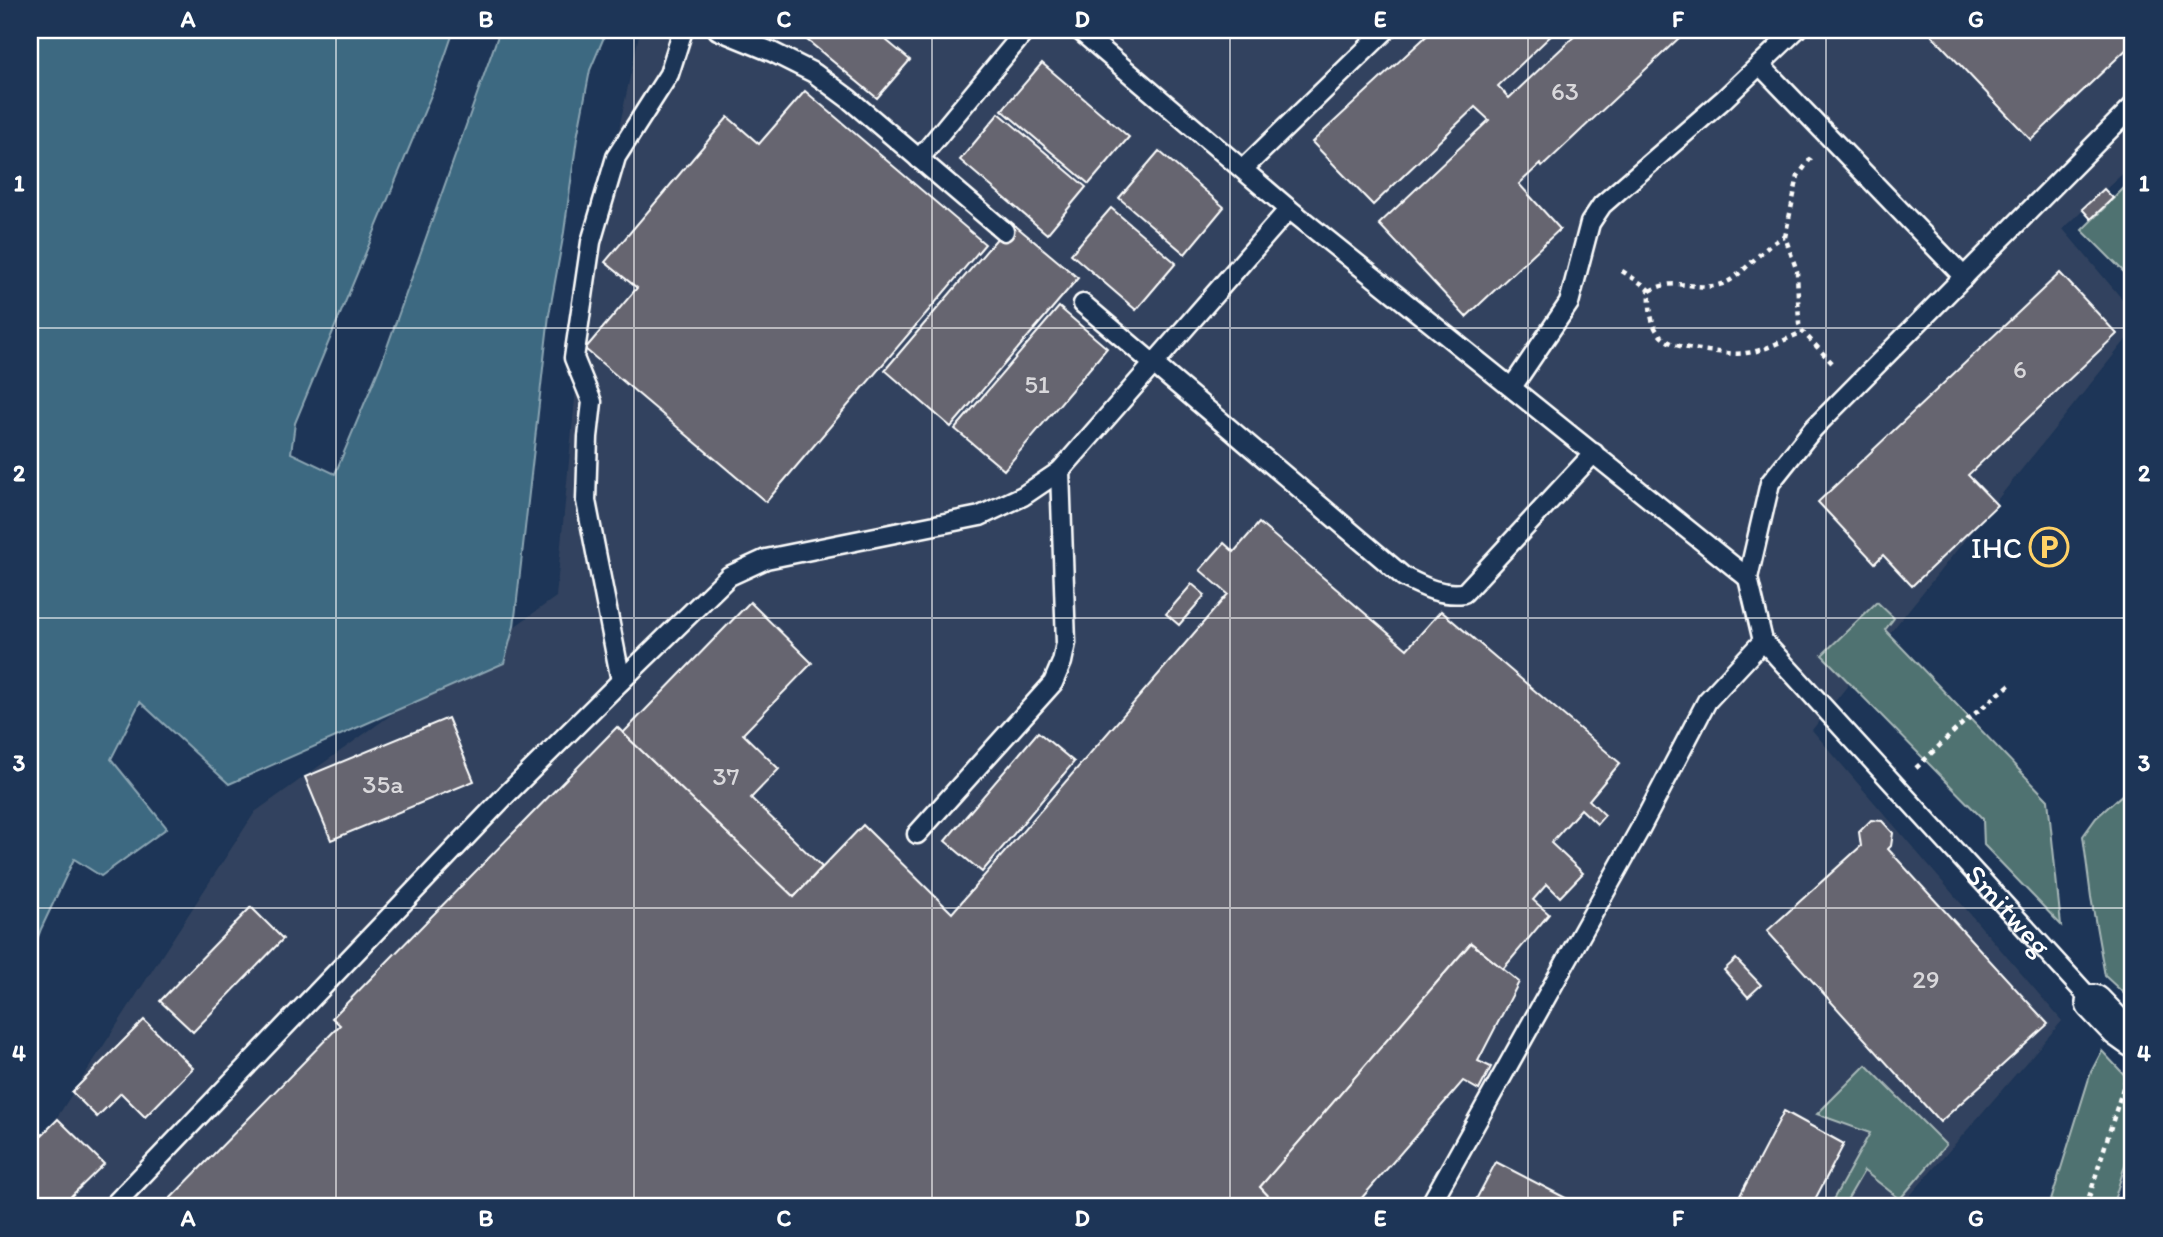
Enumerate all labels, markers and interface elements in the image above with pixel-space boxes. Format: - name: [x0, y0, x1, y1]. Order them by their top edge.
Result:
- text: A: [180, 5, 196, 33]
- text: B: [479, 5, 494, 33]
- text: C: [777, 5, 792, 33]
- text: D: [1074, 5, 1090, 33]
- text: E: [1374, 5, 1387, 33]
- text: F: [1672, 5, 1685, 33]
- text: G: [1968, 5, 1984, 33]
- house number: 63: [1551, 75, 1579, 107]
- text: 1: [14, 169, 25, 197]
- text: 1: [2139, 169, 2150, 197]
- house number: 6: [2013, 353, 2027, 385]
- house number: 51: [1024, 368, 1050, 400]
- text: 2: [13, 459, 26, 487]
- text: 2: [2138, 459, 2151, 487]
- parking icon: IHC: [2028, 526, 2070, 568]
- place label: IHC: [1971, 529, 2022, 566]
- text: 3: [13, 749, 26, 777]
- text: 3: [2138, 749, 2151, 777]
- house number: 37: [712, 760, 740, 792]
- house number: 35a: [362, 768, 404, 800]
- street label: Smitweg: [1957, 856, 2060, 964]
- house number: 29: [1912, 963, 1940, 995]
- text: 4: [12, 1039, 26, 1067]
- text: 4: [2137, 1039, 2151, 1067]
- text: A: [180, 1204, 196, 1232]
- text: B: [479, 1204, 494, 1232]
- text: C: [777, 1204, 792, 1232]
- text: D: [1074, 1204, 1090, 1232]
- text: E: [1374, 1204, 1387, 1232]
- text: F: [1672, 1204, 1685, 1232]
- text: G: [1968, 1204, 1984, 1232]

